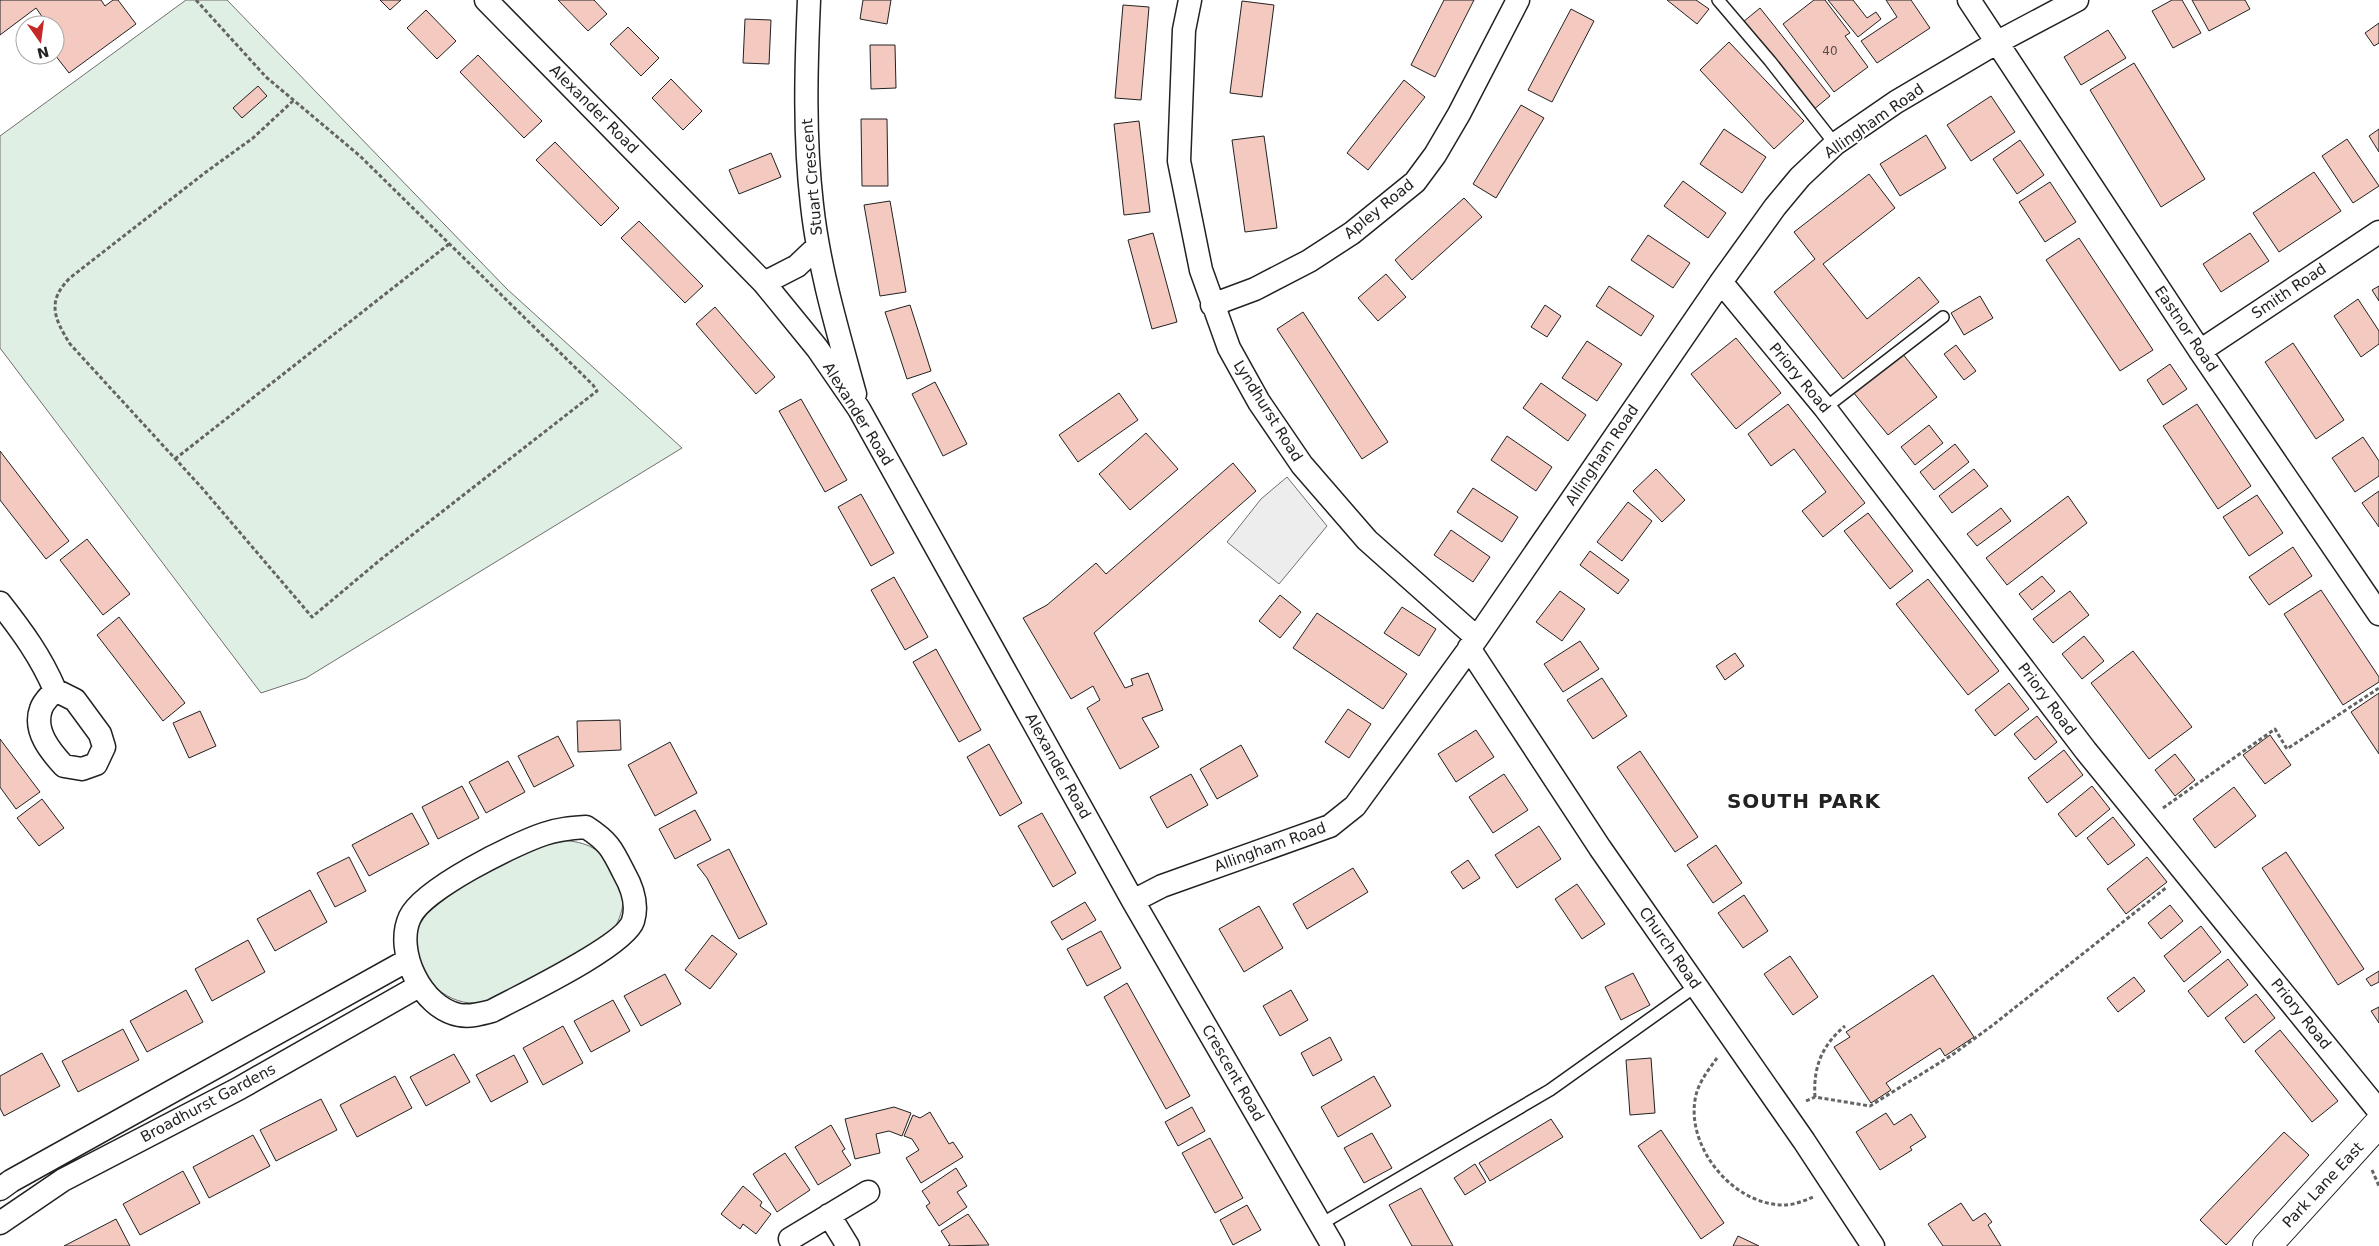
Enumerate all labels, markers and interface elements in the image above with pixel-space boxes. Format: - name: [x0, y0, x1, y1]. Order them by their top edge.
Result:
- north arrow: [15, 15, 65, 65]
- text: N: [36, 43, 51, 62]
- house number: 40: [1822, 44, 1838, 58]
- street label: Alexander Road: [546, 61, 642, 157]
- street label: Allingham Road: [1821, 80, 1927, 162]
- street label: Stuart Crescent: [798, 118, 826, 236]
- street label: Apley Road: [1341, 175, 1417, 243]
- street label: Smith Road: [2248, 259, 2330, 323]
- street label: Eastnor Road: [2151, 283, 2221, 375]
- street label: Priory Road: [1766, 339, 1834, 417]
- street label: Lyndhurst Road: [1230, 357, 1306, 465]
- street label: Alexander Road: [819, 359, 897, 469]
- street label: Allingham Road: [1562, 401, 1642, 509]
- street label: Priory Road: [2014, 659, 2080, 739]
- street label: Alexander Road: [1021, 710, 1095, 822]
- district label: SOUTH PARK: [1727, 789, 1882, 813]
- street label: Allingham Road: [1212, 818, 1328, 876]
- street label: Church Road: [1635, 904, 1705, 992]
- street label: Priory Road: [2267, 975, 2335, 1053]
- street label: Crescent Road: [1198, 1021, 1268, 1125]
- street label: Broadhurst Gardens: [137, 1060, 279, 1146]
- street label: Park Lane East: [2279, 1138, 2367, 1232]

